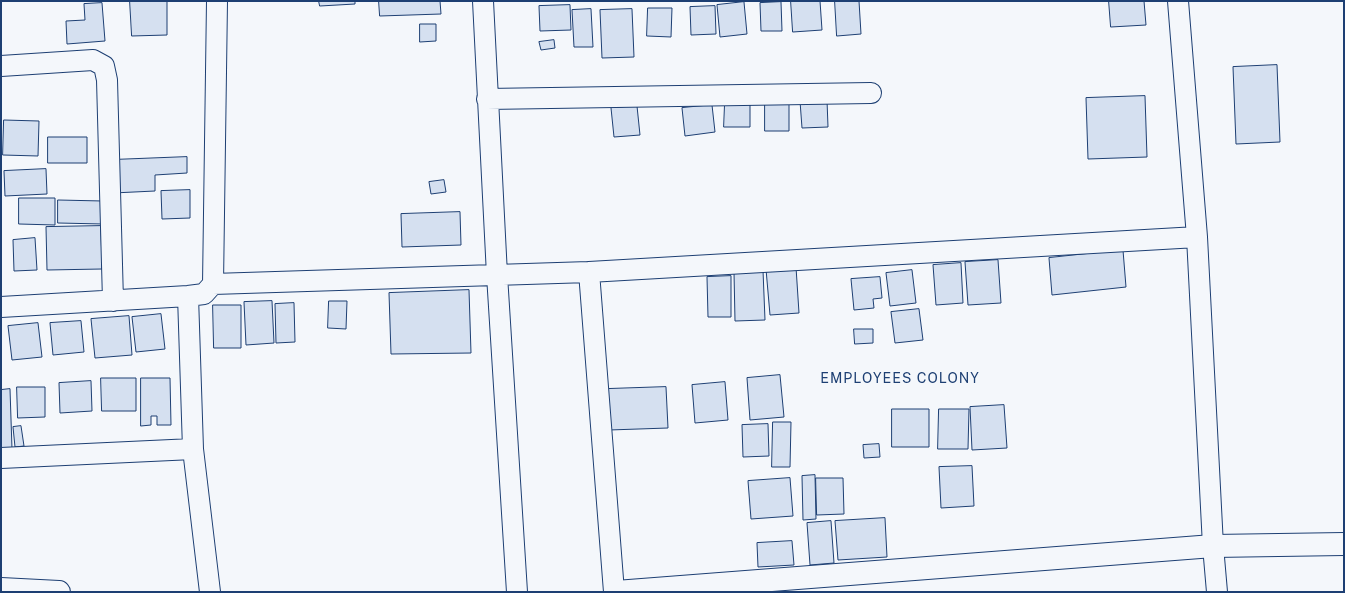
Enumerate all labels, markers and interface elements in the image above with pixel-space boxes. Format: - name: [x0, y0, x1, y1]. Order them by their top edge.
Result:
- district label: EMPLOYEES COLONY: [820, 371, 980, 387]

